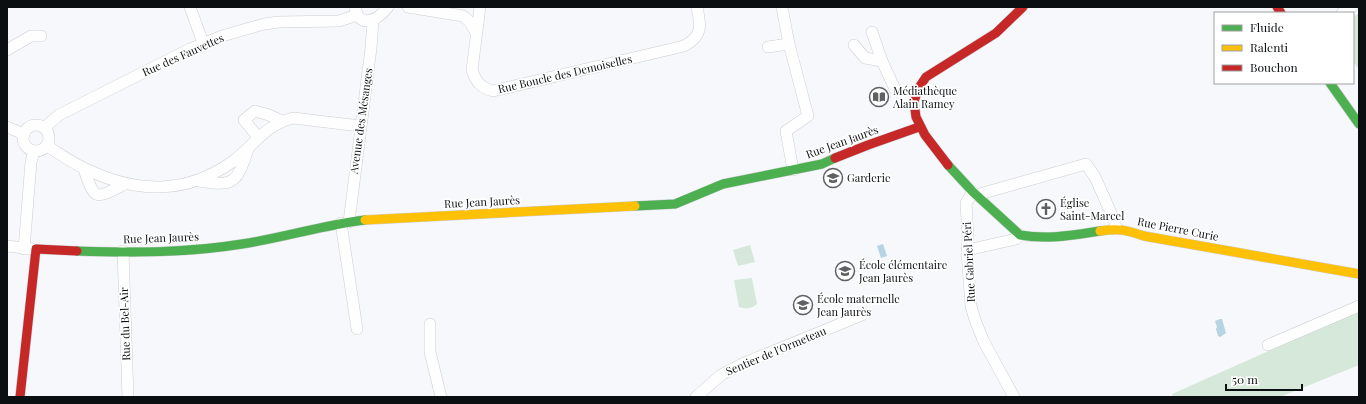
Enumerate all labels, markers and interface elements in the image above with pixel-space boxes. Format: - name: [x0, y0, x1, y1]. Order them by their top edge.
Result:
- legend: [1214, 12, 1354, 84]
- text: Fluide: [1250, 19, 1284, 35]
- street label: Rue des Fauvettes: [140, 30, 226, 79]
- text: Ralenti: [1250, 39, 1289, 55]
- street label: Rue Boucle des Demoiselles: [496, 51, 633, 96]
- text: Bouchon: [1250, 59, 1298, 75]
- street label: Avenue des Mésanges: [346, 67, 375, 176]
- place label: Médiathèque Alain Ramey: [892, 83, 958, 111]
- library icon: Médiathèque Alain Ramey: [868, 86, 890, 108]
- street label: Rue Jean Jaurès: [804, 121, 880, 162]
- school or university icon: Garderie: [822, 167, 844, 189]
- place label: Garderie: [847, 170, 891, 185]
- street label: Rue Jean Jaurès: [444, 192, 520, 211]
- place label: Église Saint-Marcel: [1060, 195, 1124, 223]
- church icon: Église Saint-Marcel: [1035, 198, 1057, 220]
- street label: Rue Pierre Curie: [1136, 213, 1220, 244]
- street label: Rue Gabriel Péri: [959, 221, 978, 303]
- street label: Rue Jean Jaurès: [123, 229, 199, 246]
- place label: École élémentaire Jean Jaurès: [858, 257, 948, 285]
- school or university icon: École élémentaire Jean Jaurès: [834, 260, 856, 282]
- street label: Rue du Bel-Air: [116, 287, 133, 361]
- place label: École maternelle Jean Jaurès: [816, 291, 900, 319]
- school or university icon: École maternelle Jean Jaurès: [792, 294, 814, 316]
- street label: Sentier de l'Ormeteau: [723, 322, 829, 378]
- scale bar: [1226, 366, 1302, 392]
- text: 50 m: [1232, 371, 1258, 387]

